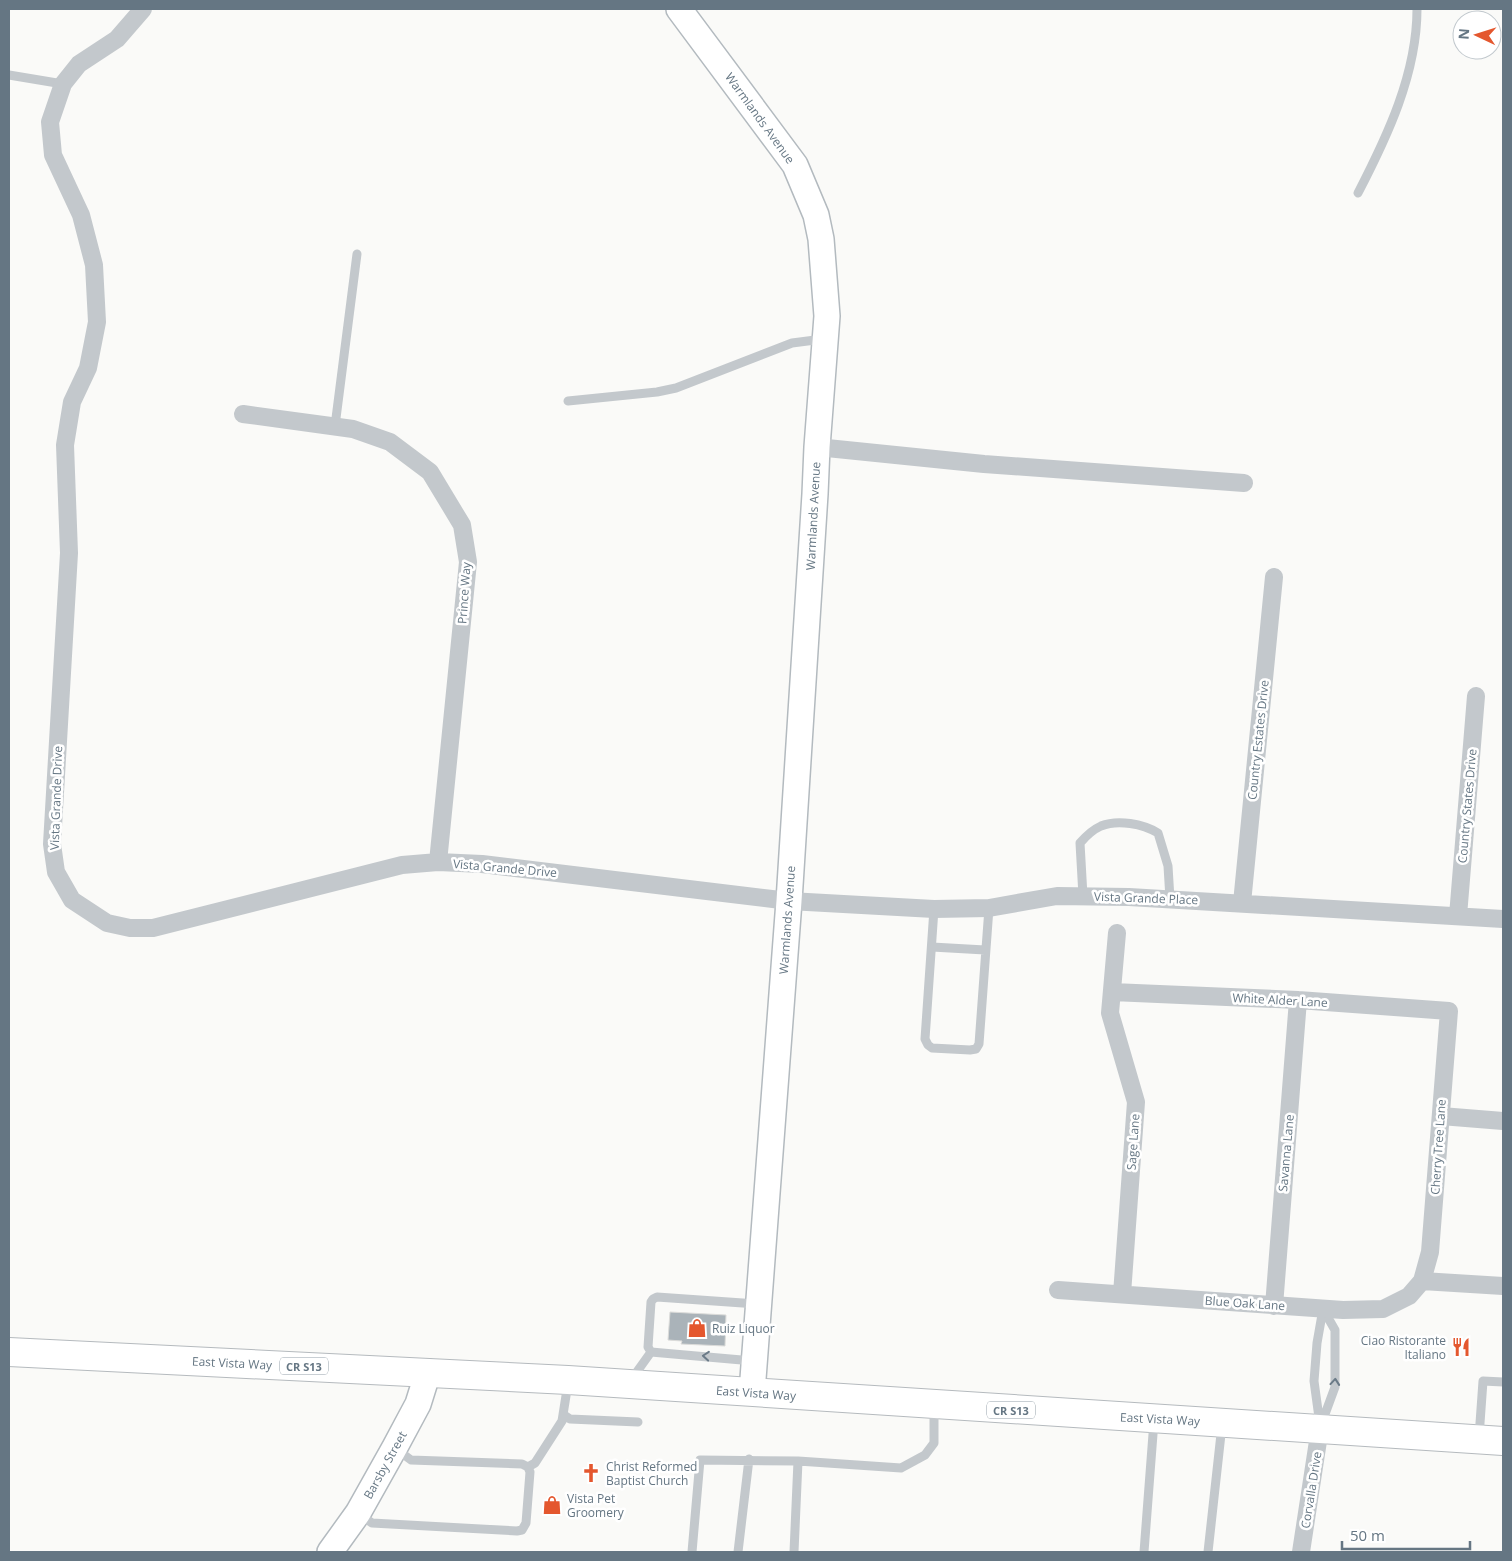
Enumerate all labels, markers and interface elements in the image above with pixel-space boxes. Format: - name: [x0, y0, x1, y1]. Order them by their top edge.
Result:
- north arrow: [1452, 10, 1502, 60]
- text: N: [1454, 28, 1473, 40]
- street label: Warmlands Avenue: [721, 69, 799, 167]
- street label: Warmlands Avenue: [802, 461, 824, 571]
- street label: Prince Way: [453, 561, 475, 624]
- street label: Country Estates Drive: [1243, 679, 1273, 801]
- street label: Vista Grande Drive: [46, 745, 66, 850]
- street label: Country States Drive: [1454, 748, 1480, 864]
- street label: Vista Grande Drive: [452, 855, 558, 881]
- street label: Warmlands Avenue: [775, 865, 799, 975]
- street label: Vista Grande Place: [1094, 888, 1199, 908]
- street label: White Alder Lane: [1232, 989, 1328, 1011]
- street label: Cherry Tree Lane: [1426, 1098, 1450, 1195]
- street label: Sage Lane: [1123, 1113, 1143, 1171]
- street label: Savanna Lane: [1274, 1113, 1298, 1192]
- street label: Blue Oak Lane: [1204, 1292, 1286, 1314]
- shop icon: Ruiz Liquor: [686, 1317, 708, 1339]
- place label: Ruiz Liquor: [712, 1320, 775, 1337]
- place label: Ciao Ristorante Italiano: [1361, 1332, 1446, 1363]
- restaurant icon: Ciao Ristorante Italiano: [1450, 1336, 1472, 1358]
- one-way arrow: [702, 1351, 710, 1362]
- street label: East Vista Way: [192, 1352, 273, 1374]
- road number: CR S13: [280, 1358, 328, 1374]
- one-way arrow: [1329, 1378, 1340, 1386]
- street label: East Vista Way: [715, 1382, 798, 1404]
- road number: CR S13: [987, 1402, 1035, 1418]
- street label: East Vista Way: [1120, 1408, 1201, 1430]
- street label: Barsby Street: [359, 1428, 411, 1502]
- street label: Corvalla Drive: [1297, 1450, 1326, 1530]
- place label: Christ Reformed Baptist Church: [606, 1458, 697, 1489]
- church icon: Christ Reformed Baptist Church: [580, 1462, 602, 1484]
- place label: Vista Pet Groomery: [567, 1490, 625, 1521]
- shop icon: Vista Pet Groomery: [541, 1494, 563, 1516]
- scale bar: [1342, 1518, 1470, 1550]
- text: 50 m: [1350, 1525, 1385, 1545]

